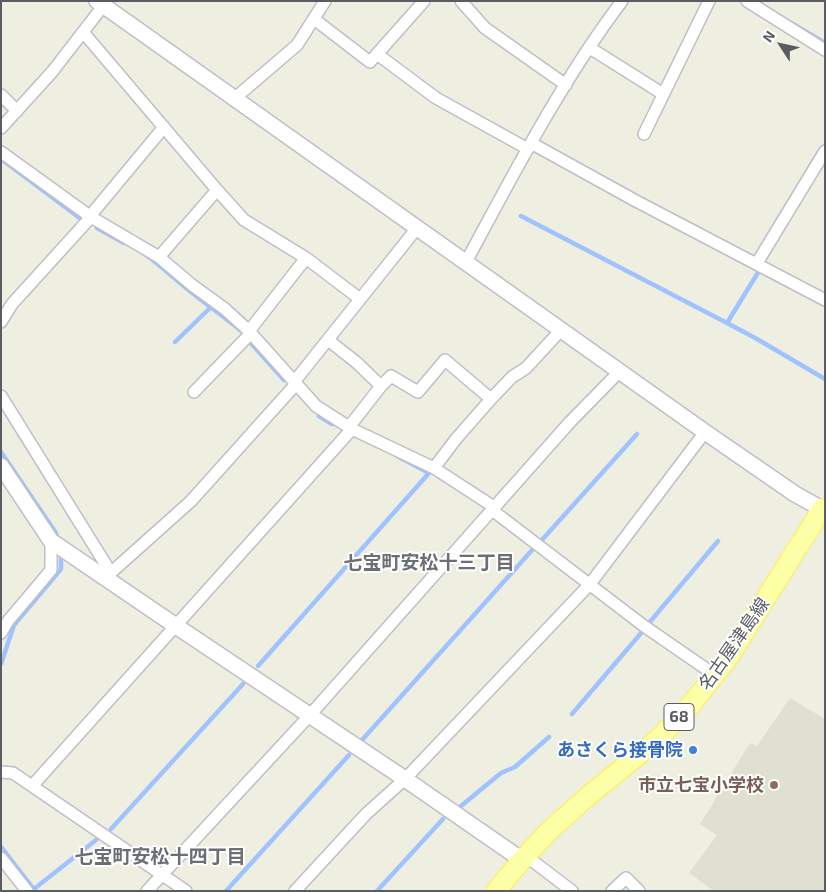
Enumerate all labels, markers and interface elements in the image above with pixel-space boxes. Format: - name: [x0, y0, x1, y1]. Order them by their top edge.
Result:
- north arrow: [756, 20, 806, 70]
- text: N: [758, 27, 778, 45]
- district label: 七宝町安松十三丁目: [344, 552, 514, 574]
- street label: 名古屋津島線: [694, 594, 774, 694]
- road number: 68: [664, 704, 694, 730]
- place label: あさくら接骨院: [557, 739, 683, 761]
- marker: あさくら接骨院: [687, 744, 699, 756]
- place label: 市立七宝小学校: [638, 774, 764, 796]
- marker: 市立七宝小学校: [768, 779, 780, 791]
- district label: 七宝町安松十四丁目: [75, 846, 245, 868]

